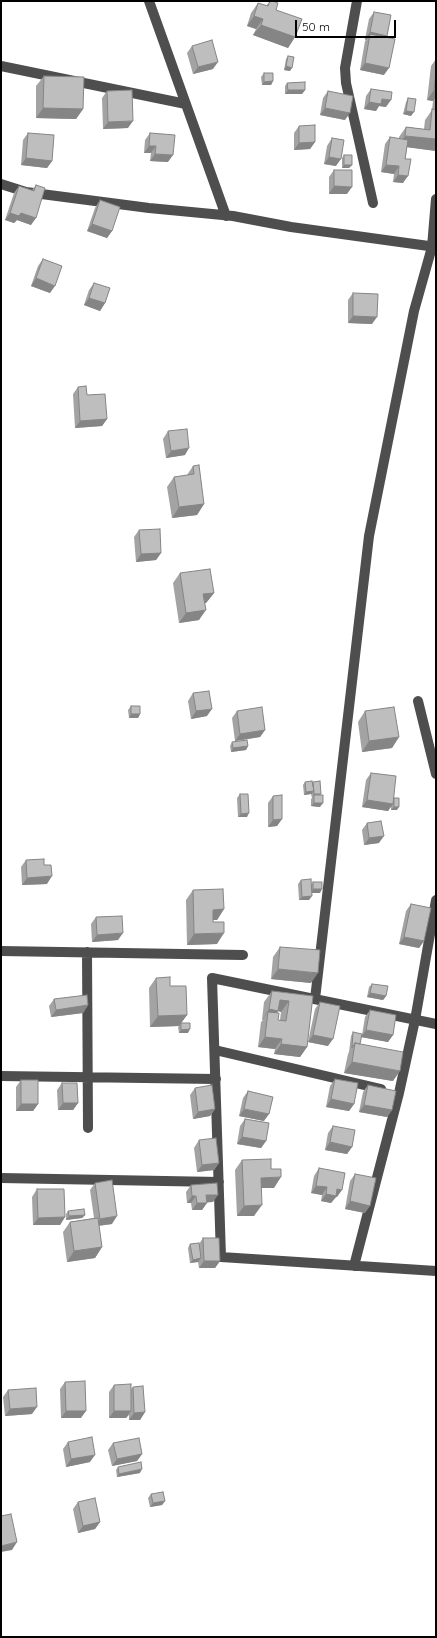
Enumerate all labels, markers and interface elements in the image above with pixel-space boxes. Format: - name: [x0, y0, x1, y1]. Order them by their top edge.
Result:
- scale bar: [297, 12, 398, 38]
- text: 50 m: [302, 19, 330, 34]

